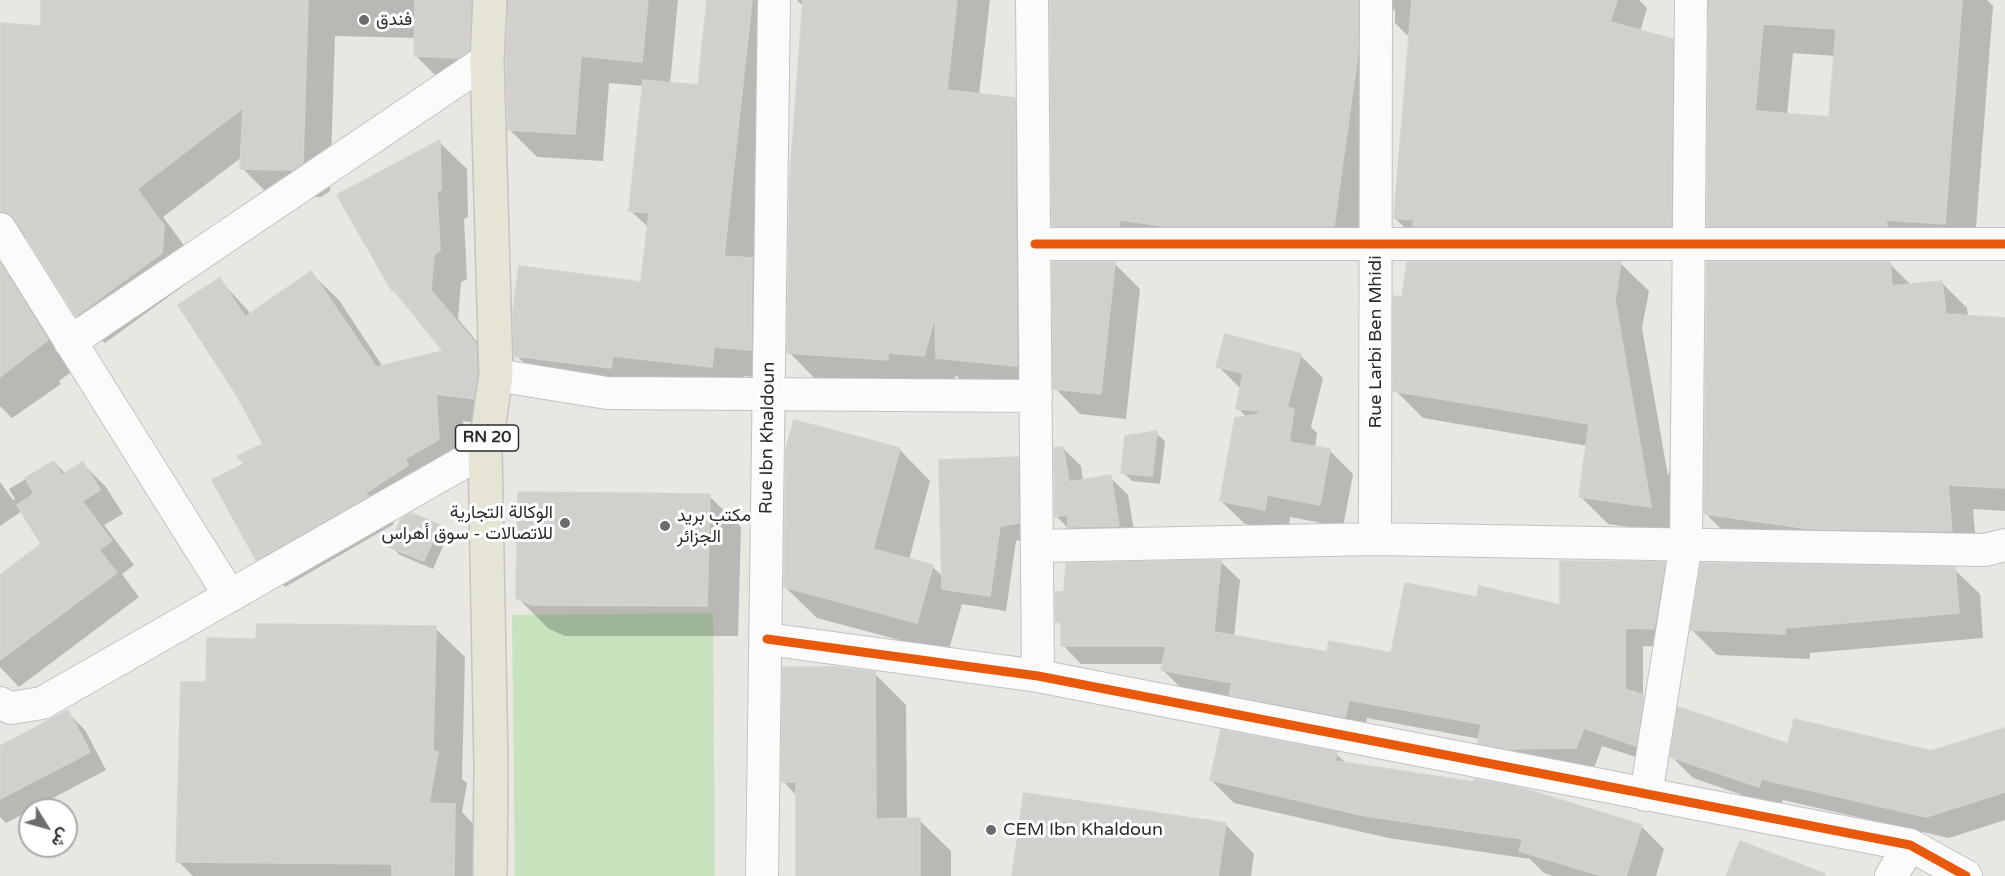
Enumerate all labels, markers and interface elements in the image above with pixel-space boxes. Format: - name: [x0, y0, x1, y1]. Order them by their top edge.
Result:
- place label: فندق: [376, 9, 412, 31]
- marker: فندق: [357, 13, 371, 27]
- street label: Rue Larbi Ben Mhidi: [1365, 255, 1387, 429]
- street label: Rue Ibn Khaldoun: [756, 362, 780, 514]
- road number: RN 20: [456, 425, 518, 451]
- place label: الوكالة التجارية للاتصالات - سوق أهراس: [381, 502, 553, 544]
- place label: مكتب بريد الجزائر: [677, 505, 751, 548]
- marker: الوكالة التجارية للاتصالات - سوق أهراس: [558, 516, 572, 530]
- marker: مكتب بريد الجزائر: [658, 519, 672, 533]
- north arrow: [18, 798, 78, 858]
- place label: CEM Ibn Khaldoun: [1003, 819, 1163, 841]
- marker: CEM Ibn Khaldoun: [984, 823, 998, 837]
- text: ش: [47, 824, 75, 851]

